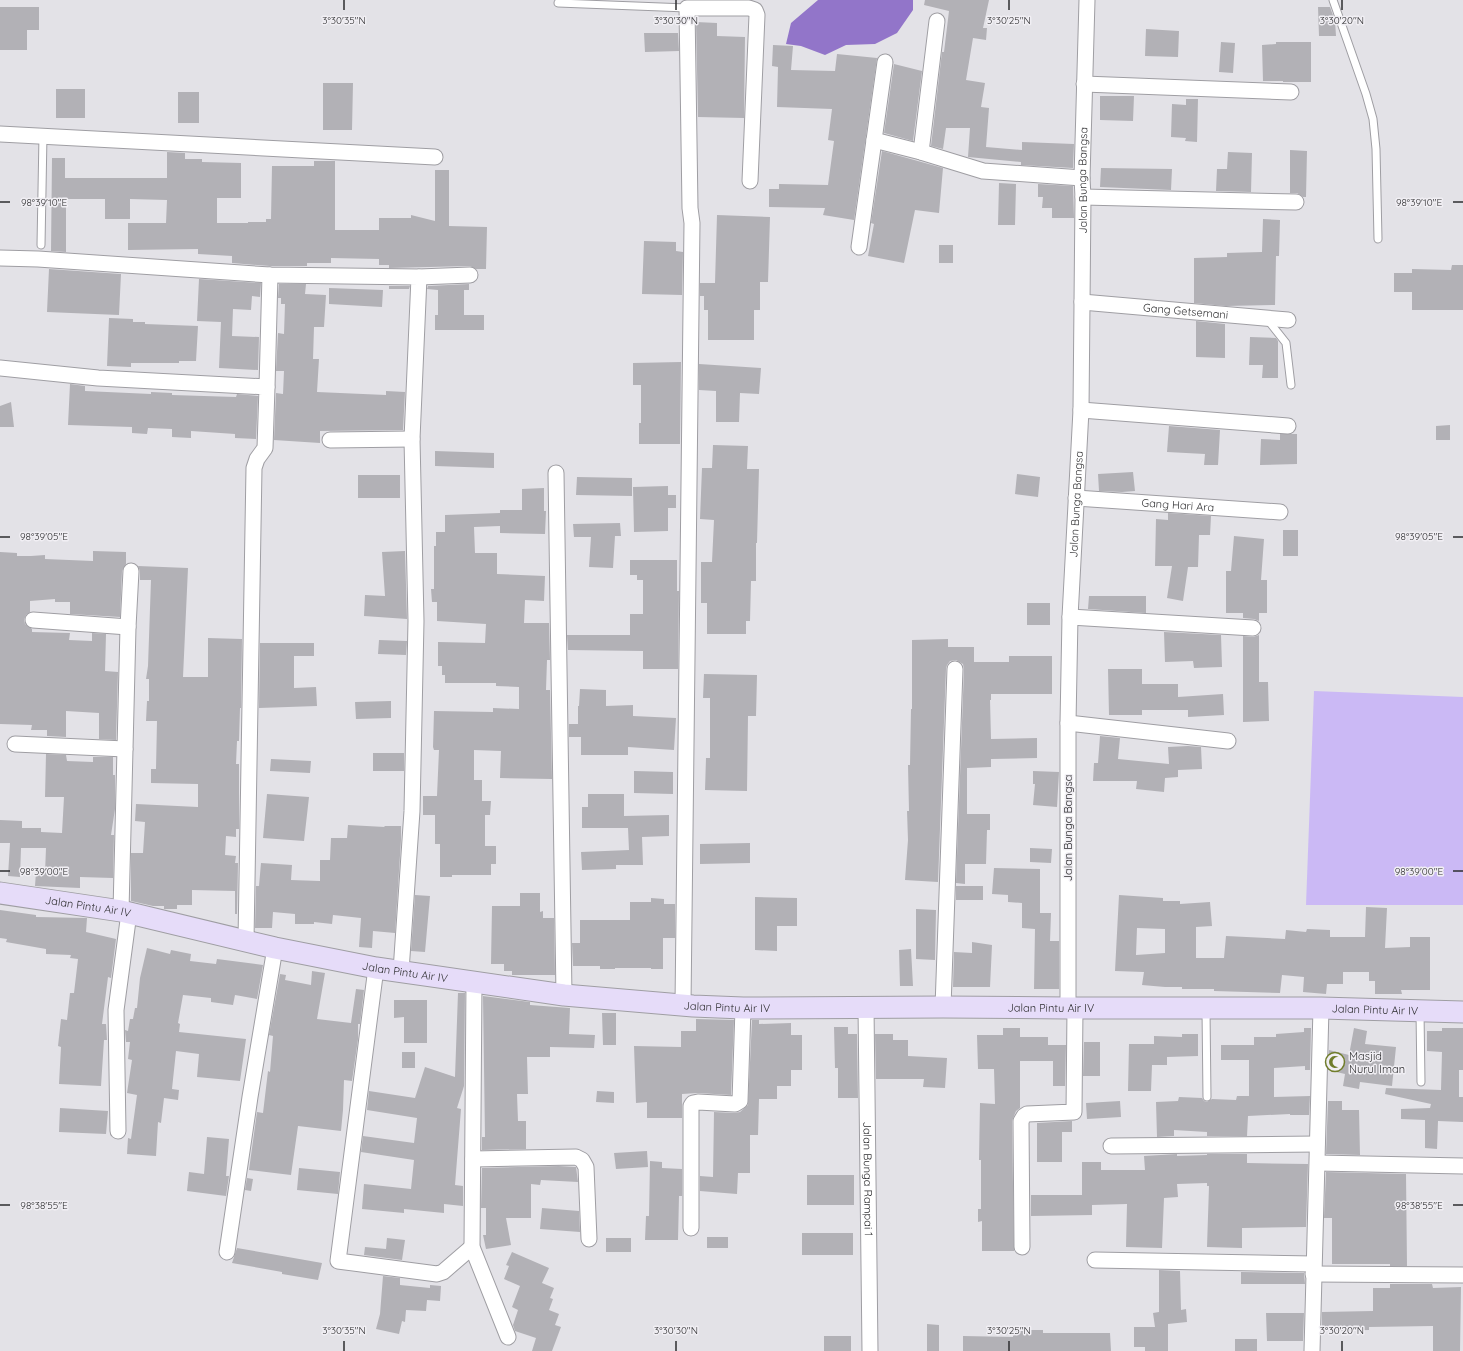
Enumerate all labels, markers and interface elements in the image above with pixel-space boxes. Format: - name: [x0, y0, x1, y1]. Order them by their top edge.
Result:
- text: 3°30'35"N: [322, 14, 366, 27]
- text: 3°30'30"N: [654, 14, 698, 27]
- text: 3°30'25"N: [987, 14, 1031, 27]
- text: 3°30'20"N: [1320, 14, 1364, 27]
- street label: Jalan Bunga Bangsa: [1075, 127, 1090, 234]
- text: 98°39'10"E: [21, 196, 67, 209]
- text: 98°39'10"E: [1396, 196, 1442, 209]
- street label: Gang Getsemani: [1142, 300, 1229, 322]
- street label: Jalan Bunga Bangsa: [1066, 451, 1086, 558]
- street label: Gang Hari Ara: [1141, 496, 1215, 514]
- text: 98°39'05"E: [20, 530, 68, 543]
- text: 98°39'05"E: [1395, 530, 1443, 543]
- street label: Jalan Bunga Bangsa: [1061, 775, 1075, 881]
- text: 98°39'00"E: [20, 865, 69, 878]
- text: 98°39'00"E: [1395, 865, 1444, 878]
- street label: Jalan Pintu Air IV: [44, 893, 132, 920]
- street label: Jalan Pintu Air IV: [361, 958, 449, 985]
- street label: Jalan Pintu Air IV: [683, 998, 770, 1015]
- street label: Jalan Pintu Air IV: [1007, 1001, 1094, 1015]
- street label: Jalan Pintu Air IV: [1331, 1001, 1418, 1018]
- place label: Masjid Nurul Iman: [1349, 1049, 1405, 1076]
- mosque icon: Masjid Nurul Iman: [1324, 1051, 1346, 1073]
- street label: Jalan Bunga Rampai 1: [860, 1122, 876, 1236]
- text: 98°38'55"E: [20, 1199, 68, 1212]
- text: 98°38'55"E: [1395, 1199, 1443, 1212]
- text: 3°30'35"N: [322, 1324, 366, 1337]
- text: 3°30'30"N: [654, 1324, 698, 1337]
- text: 3°30'25"N: [987, 1324, 1031, 1337]
- text: 3°30'20"N: [1320, 1324, 1364, 1337]

